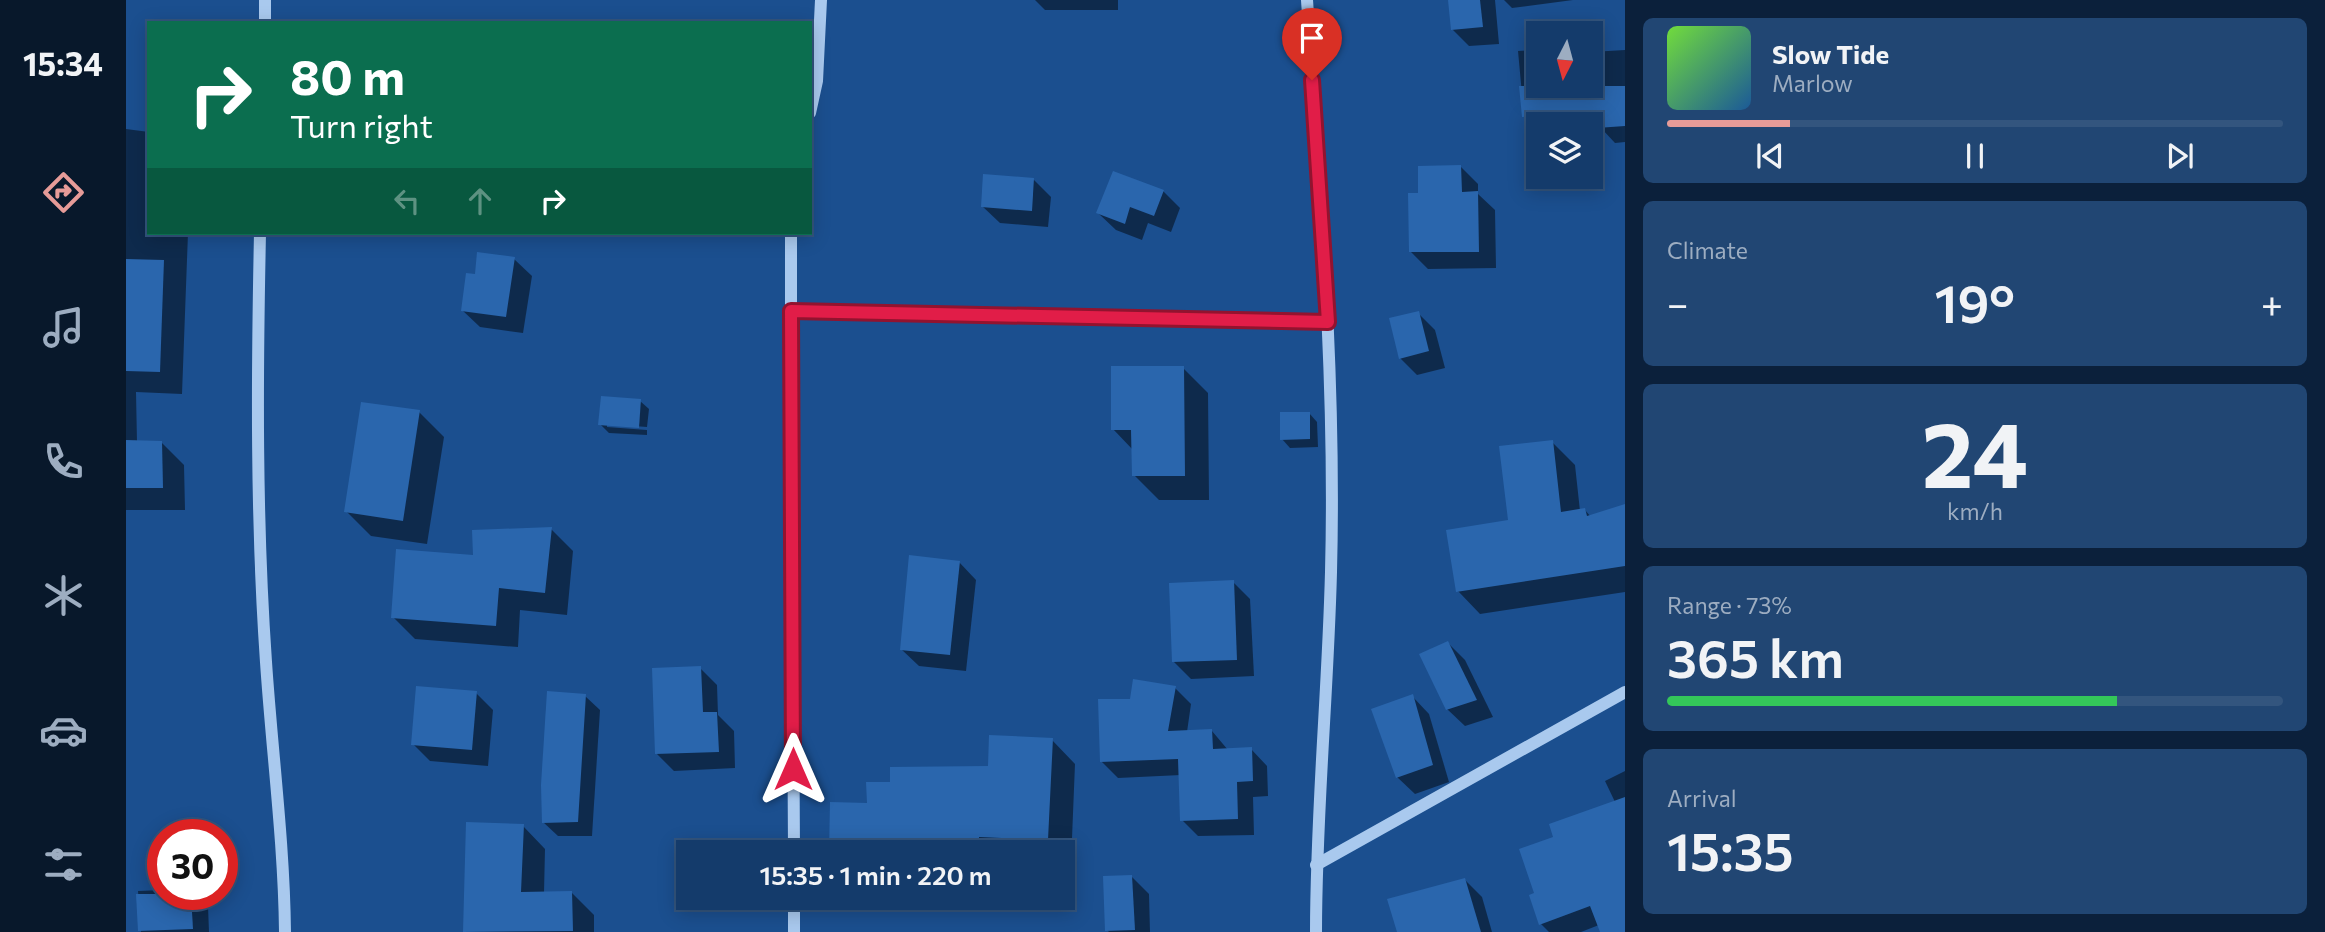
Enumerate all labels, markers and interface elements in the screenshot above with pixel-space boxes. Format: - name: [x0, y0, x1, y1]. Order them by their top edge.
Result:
- pin: [1282, 8, 1342, 80]
- icon: arrive: [1293, 19, 1331, 57]
- north arrow: [1526, 21, 1603, 98]
- map controls: [1526, 21, 1603, 189]
- text: Slow Tide: [1772, 38, 1889, 69]
- text: 15:34: [23, 43, 103, 83]
- text: 80 m: [290, 45, 405, 105]
- icon: right: [175, 49, 266, 140]
- text: Marlow: [1772, 69, 1853, 97]
- text: Turn right: [290, 105, 433, 145]
- button: layers: [1526, 112, 1603, 189]
- icon: previous: [1751, 137, 1789, 175]
- icon: pause: [1956, 137, 1994, 175]
- icon: next: [2161, 137, 2199, 175]
- icon: directions: [39, 168, 88, 217]
- icon: left: [388, 182, 426, 220]
- icon: ahead: [461, 182, 499, 220]
- icon: right: [534, 182, 572, 220]
- text: Climate: [1667, 236, 1748, 264]
- text: 19°: [1934, 270, 2015, 334]
- text: −: [1667, 279, 1689, 326]
- text: +: [2261, 279, 2283, 326]
- icon: music: [39, 303, 88, 352]
- text: 24: [1922, 395, 2028, 507]
- icon: phone: [39, 437, 88, 486]
- text: km/h: [1947, 497, 2003, 525]
- icon: climate: [39, 571, 88, 620]
- text: Range · 73%: [1667, 591, 1792, 619]
- text: 365 km: [1667, 625, 1844, 689]
- icon: car: [39, 706, 88, 755]
- position arrow: [756, 732, 830, 806]
- text: Arrival: [1667, 784, 1737, 812]
- text: 15:35: [1667, 818, 1794, 882]
- speed limit sign: 30: [147, 819, 238, 910]
- icon: filters: [39, 840, 88, 889]
- text: 15:35 · 1 min · 220 m: [760, 859, 991, 890]

